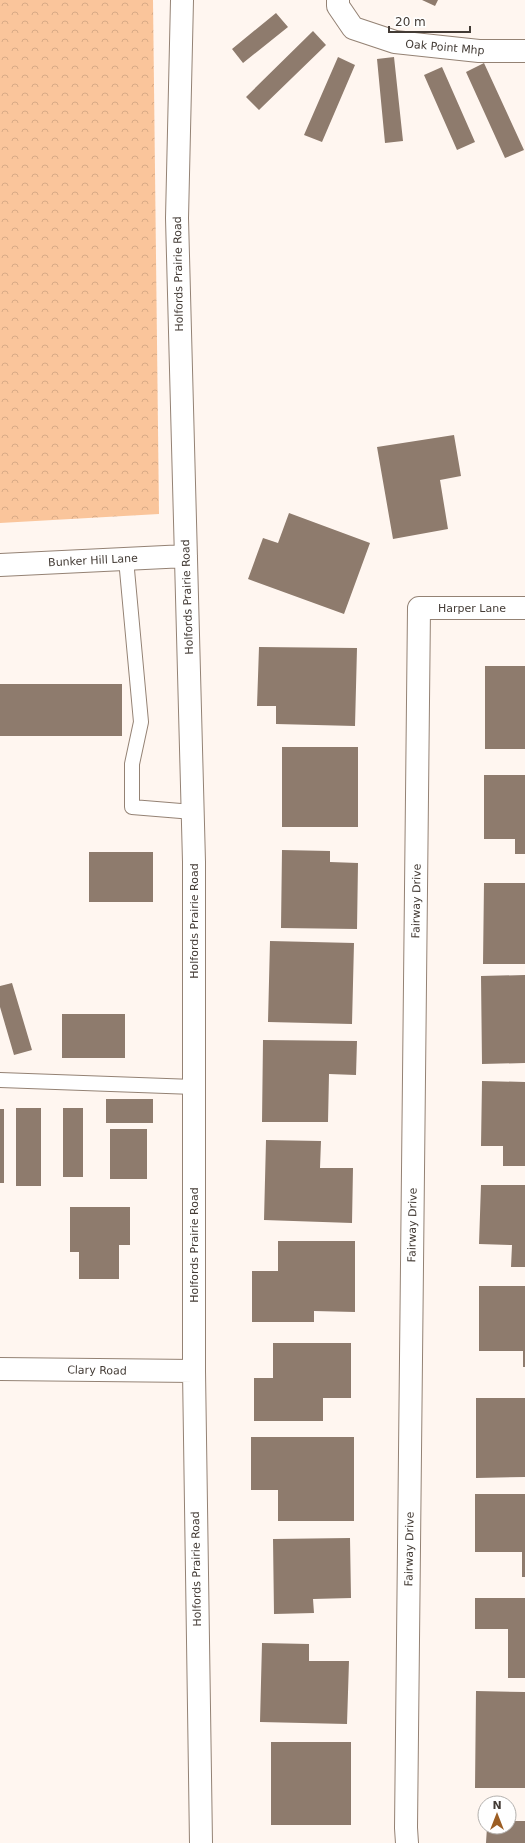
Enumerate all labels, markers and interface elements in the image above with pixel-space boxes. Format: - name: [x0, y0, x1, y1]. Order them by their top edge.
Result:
- scale bar: [389, 8, 470, 34]
- text: 20 m: [395, 15, 426, 29]
- street label: Oak Point Mhp: [405, 38, 485, 57]
- street label: Holfords Prairie Road: [171, 216, 186, 332]
- street label: Holfords Prairie Road: [179, 539, 196, 655]
- street label: Bunker Hill Lane: [48, 552, 138, 569]
- street label: Harper Lane: [438, 602, 506, 615]
- street label: Holfords Prairie Road: [188, 863, 201, 979]
- street label: Fairway Drive: [409, 863, 424, 938]
- street label: Holfords Prairie Road: [188, 1187, 201, 1303]
- street label: Fairway Drive: [405, 1187, 420, 1262]
- street label: Clary Road: [67, 1363, 127, 1378]
- street label: Holfords Prairie Road: [189, 1511, 204, 1627]
- street label: Fairway Drive: [402, 1511, 417, 1586]
- north arrow: [477, 1795, 517, 1835]
- text: N: [492, 1799, 502, 1812]

